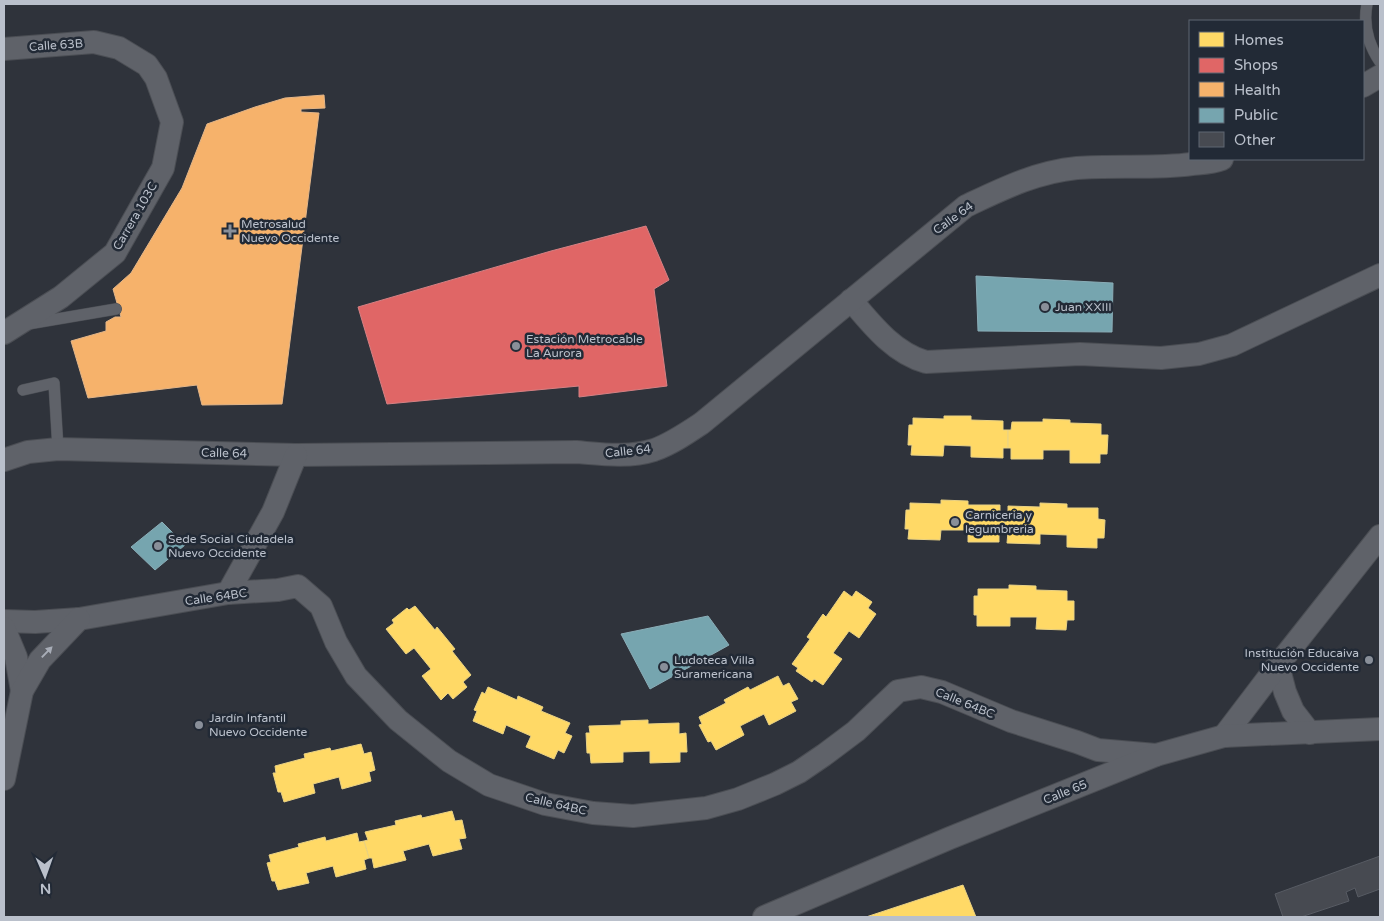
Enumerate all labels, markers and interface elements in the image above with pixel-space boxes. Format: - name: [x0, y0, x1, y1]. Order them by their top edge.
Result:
- legend: [1189, 20, 1364, 160]
- text: Homes: [1234, 31, 1284, 49]
- street label: Calle 63B: [28, 36, 84, 54]
- text: Shops: [1234, 56, 1278, 74]
- text: Health: [1234, 81, 1281, 99]
- text: Public: [1234, 106, 1278, 124]
- text: Other: [1234, 131, 1276, 149]
- street label: Carrera 103C: [110, 179, 160, 253]
- street label: Calle 64: [930, 199, 976, 237]
- place label: Metrosalud Nuevo Occidente: [241, 217, 339, 245]
- marker: Metrosalud Nuevo Occidente: [223, 224, 237, 238]
- place label: Juan XXIII: [1055, 300, 1112, 314]
- marker: Juan XXIII: [1039, 301, 1051, 313]
- place label: Estación Metrocable La Aurora: [526, 332, 643, 360]
- marker: Estación Metrocable La Aurora: [510, 340, 522, 352]
- street label: Calle 64: [604, 442, 652, 460]
- street label: Calle 64: [201, 446, 248, 460]
- place label: Carniceria y legumbreria: [965, 508, 1034, 536]
- marker: Carniceria y legumbreria: [949, 516, 961, 528]
- place label: Sede Social Ciudadela Nuevo Occidente: [168, 532, 294, 560]
- marker: Sede Social Ciudadela Nuevo Occidente: [152, 540, 164, 552]
- street label: Calle 64BC: [184, 586, 248, 608]
- place label: Institución Educaiva Nuevo Occidente: [1245, 646, 1359, 674]
- one-way arrow: [41, 647, 53, 659]
- place label: Ludoteca Villa Suramericana: [674, 653, 755, 681]
- marker: Institución Educaiva Nuevo Occidente: [1363, 654, 1375, 666]
- marker: Ludoteca Villa Suramericana: [658, 661, 670, 673]
- street label: Calle 64BC: [933, 685, 997, 721]
- place label: Jardín Infantil Nuevo Occidente: [209, 711, 307, 739]
- marker: Jardín Infantil Nuevo Occidente: [193, 719, 205, 731]
- street label: Calle 65: [1041, 777, 1089, 807]
- street label: Calle 64BC: [524, 790, 588, 818]
- north arrow: [20, 851, 70, 901]
- text: N: [40, 880, 51, 897]

